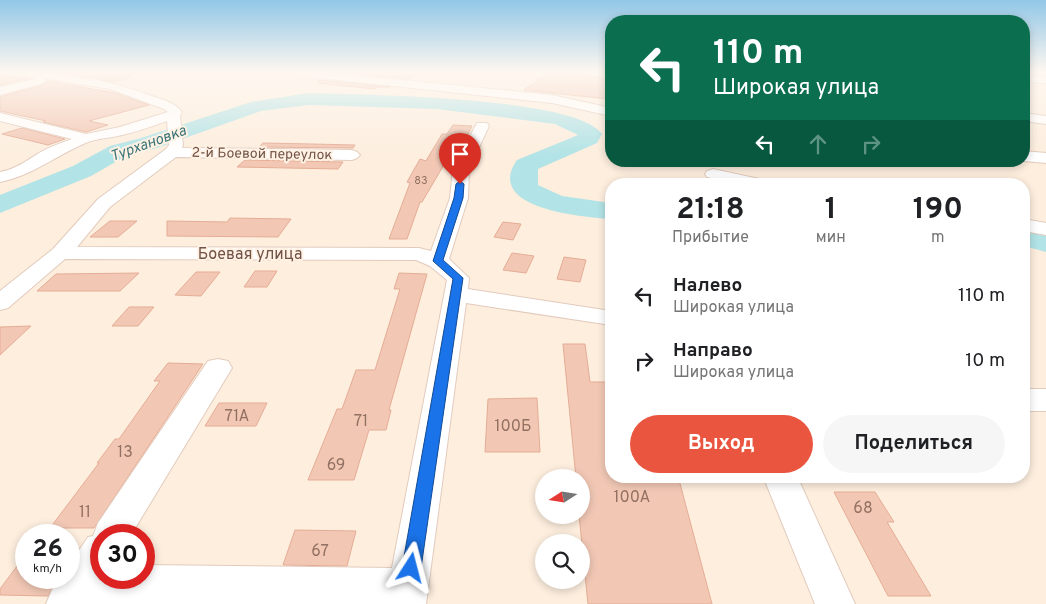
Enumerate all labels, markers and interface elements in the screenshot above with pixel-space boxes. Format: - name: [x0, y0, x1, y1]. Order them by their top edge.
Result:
- text: 110 m: [713, 32, 803, 76]
- icon: left: [630, 35, 695, 100]
- text: Широкая улица: [713, 75, 879, 102]
- water label: Турхановка: [108, 122, 189, 167]
- icon: left: [751, 130, 779, 158]
- icon: ahead: [804, 130, 832, 158]
- icon: right: [857, 130, 885, 158]
- pin: [439, 133, 481, 184]
- icon: arrive: [446, 140, 474, 168]
- street label: 2-й Боевой переулок: [191, 145, 333, 164]
- house number: 83: [414, 174, 428, 188]
- text: 21:18: [676, 192, 745, 229]
- text: 1: [825, 192, 837, 229]
- text: 190: [913, 192, 963, 229]
- text: Прибытие: [672, 228, 749, 248]
- text: мин: [816, 228, 846, 248]
- text: m: [931, 228, 945, 248]
- street label: Боевая улица: [198, 245, 302, 265]
- text: Налево: [673, 274, 742, 298]
- icon: left: [630, 282, 658, 310]
- text: 110 m: [958, 284, 1005, 308]
- text: Широкая улица: [673, 298, 794, 318]
- text: Направо: [673, 339, 753, 363]
- icon: right: [630, 347, 658, 375]
- text: 10 m: [965, 349, 1005, 373]
- text: Широкая улица: [673, 363, 794, 383]
- house number: 71А: [225, 407, 250, 427]
- house number: 71: [354, 412, 368, 432]
- button: Выход: [630, 415, 813, 473]
- button: Поделиться: [823, 415, 1005, 473]
- house number: 100Б: [495, 417, 531, 437]
- house number: 13: [117, 443, 133, 463]
- house number: 69: [327, 456, 345, 476]
- north arrow: [535, 469, 590, 524]
- map controls: [535, 469, 590, 589]
- house number: 100А: [614, 488, 651, 508]
- house number: 68: [853, 499, 873, 519]
- house number: 11: [79, 503, 91, 523]
- speed limit sign: 30: [90, 524, 155, 589]
- text: 26: [32, 534, 63, 566]
- button: search: [535, 534, 590, 589]
- position arrow: [384, 541, 436, 593]
- house number: 67: [311, 542, 329, 562]
- text: km/h: [33, 561, 62, 577]

